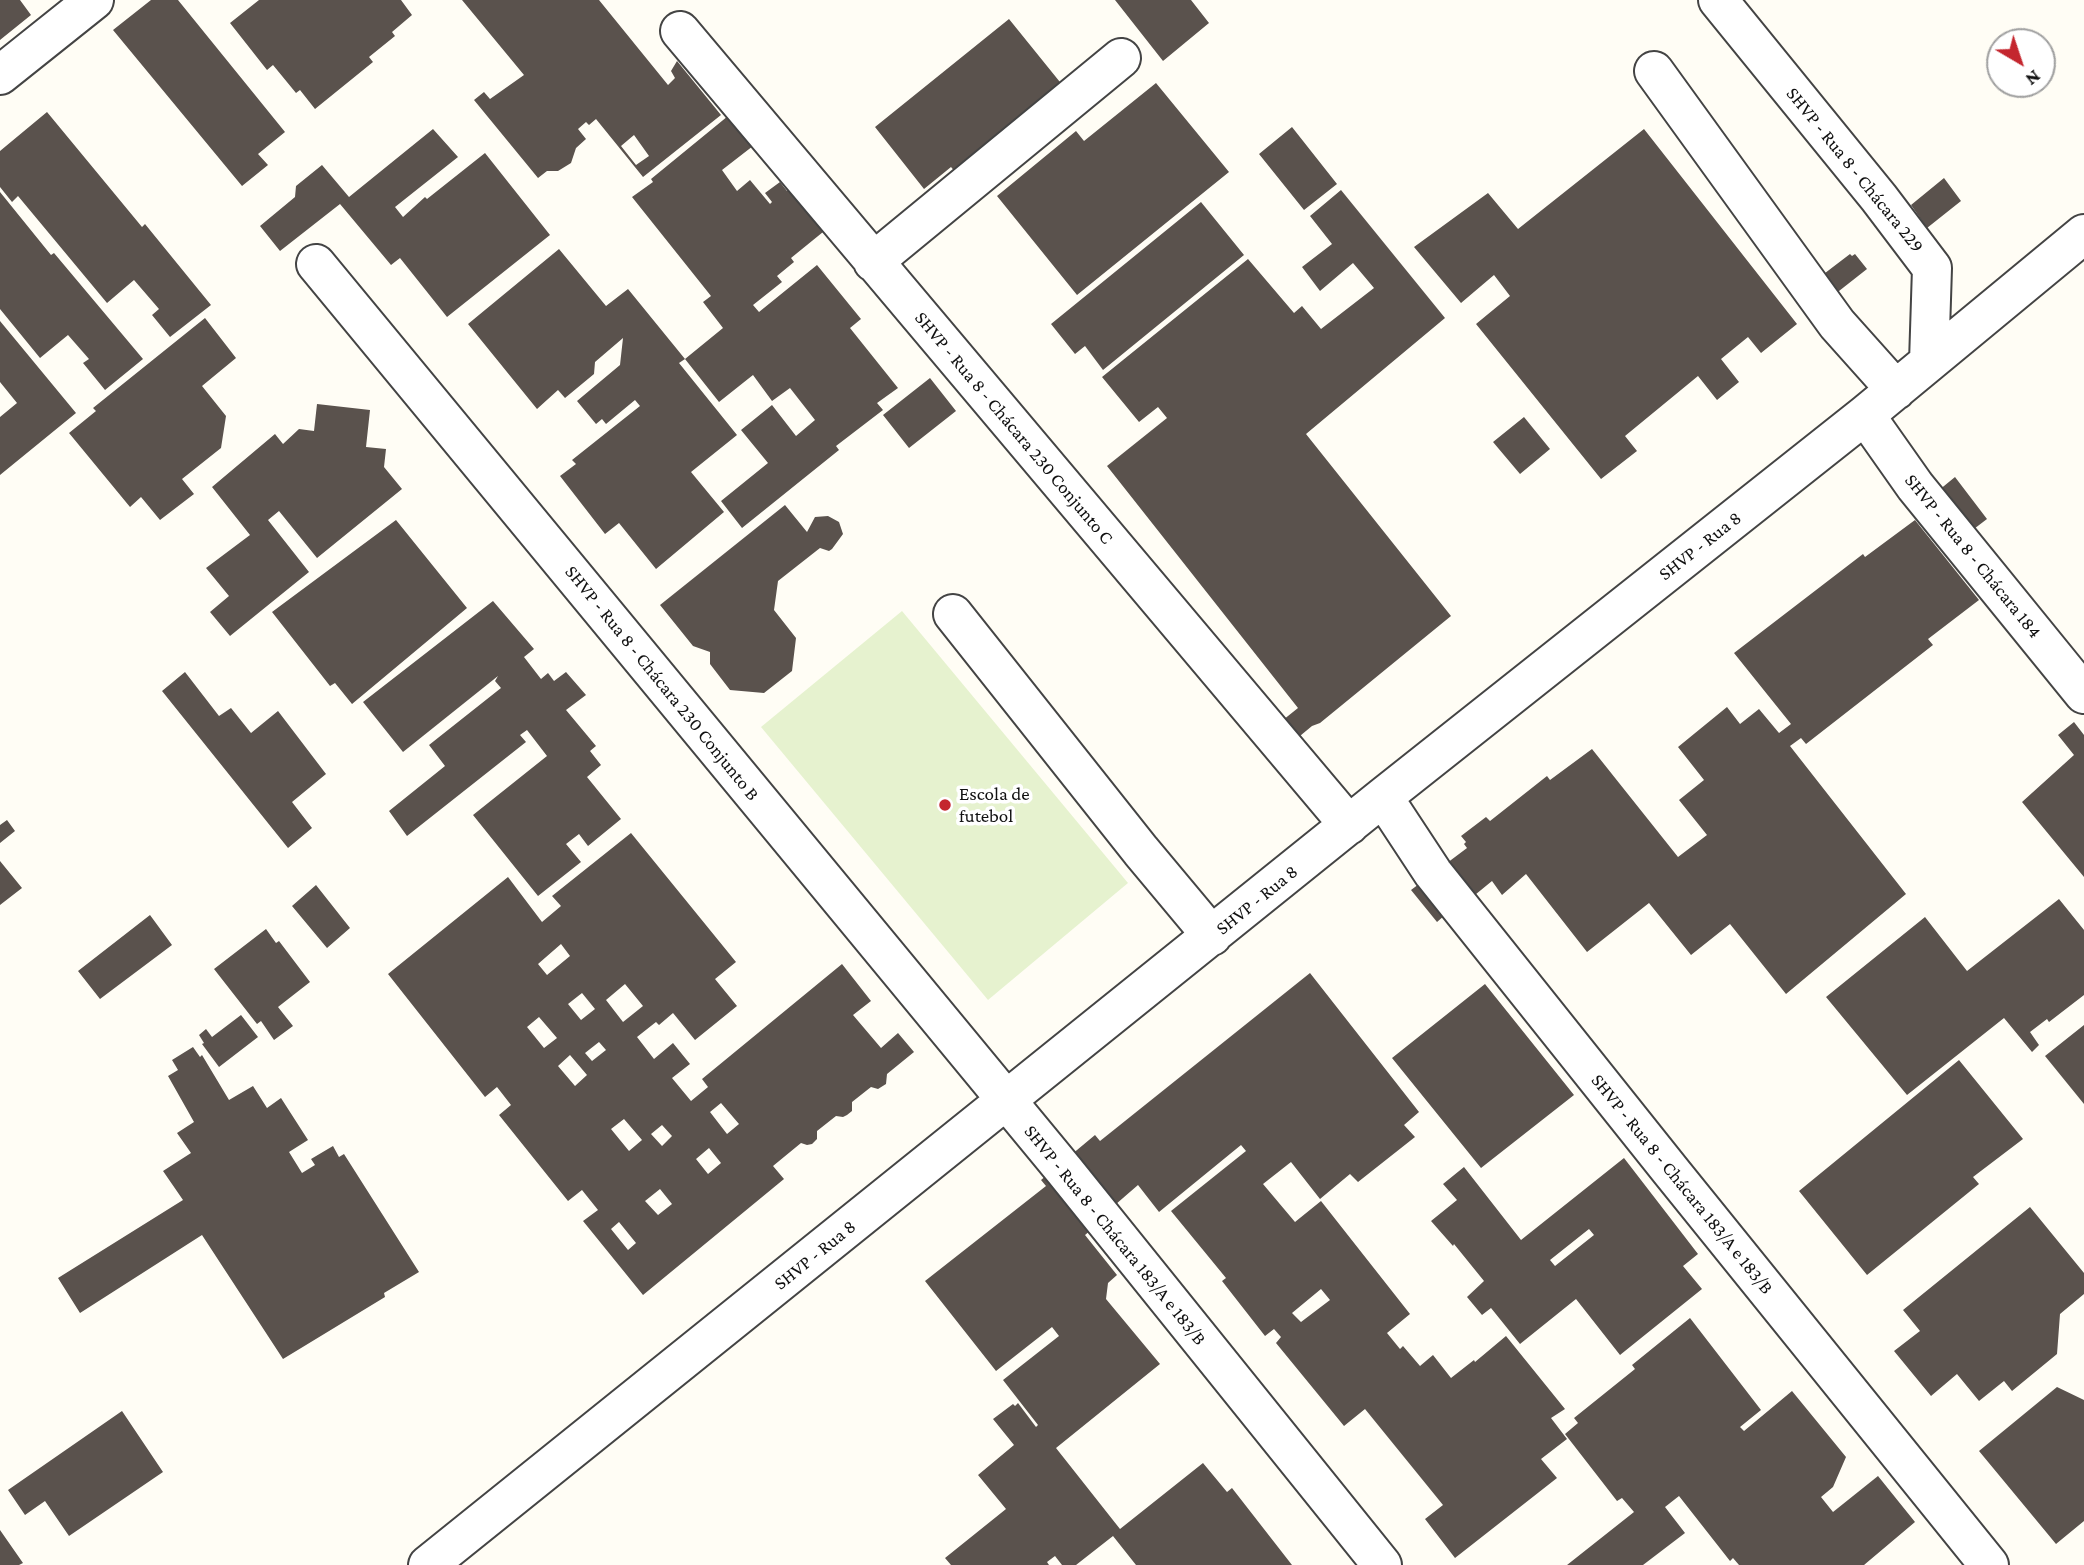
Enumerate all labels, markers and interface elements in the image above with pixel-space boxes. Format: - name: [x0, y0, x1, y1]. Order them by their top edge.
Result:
- north arrow: [1986, 28, 2056, 98]
- text: N: [2022, 66, 2045, 90]
- street label: SHVP - Rua 8 - Chácara 229: [1781, 83, 1929, 257]
- street label: SHVP - Rua 8 - Chácara 230 Conjunto C: [910, 307, 1118, 549]
- street label: SHVP - Rua 8 - Chácara 184: [1900, 469, 2046, 643]
- street label: SHVP - Rua 8: [1654, 507, 1746, 585]
- street label: SHVP - Rua 8 - Chácara 230 Conjunto B: [560, 561, 764, 805]
- place label: Escola de futebol: [959, 783, 1030, 827]
- marker: Escola de futebol: [937, 797, 953, 813]
- street label: SHVP - Rua 8: [1211, 860, 1303, 940]
- street label: SHVP - Rua 8 - Chácara 183/A e 183/B: [1586, 1069, 1778, 1299]
- street label: SHVP - Rua 8 - Chácara 183/A e 183/B: [1019, 1120, 1211, 1350]
- street label: SHVP - Rua 8: [769, 1215, 861, 1295]

